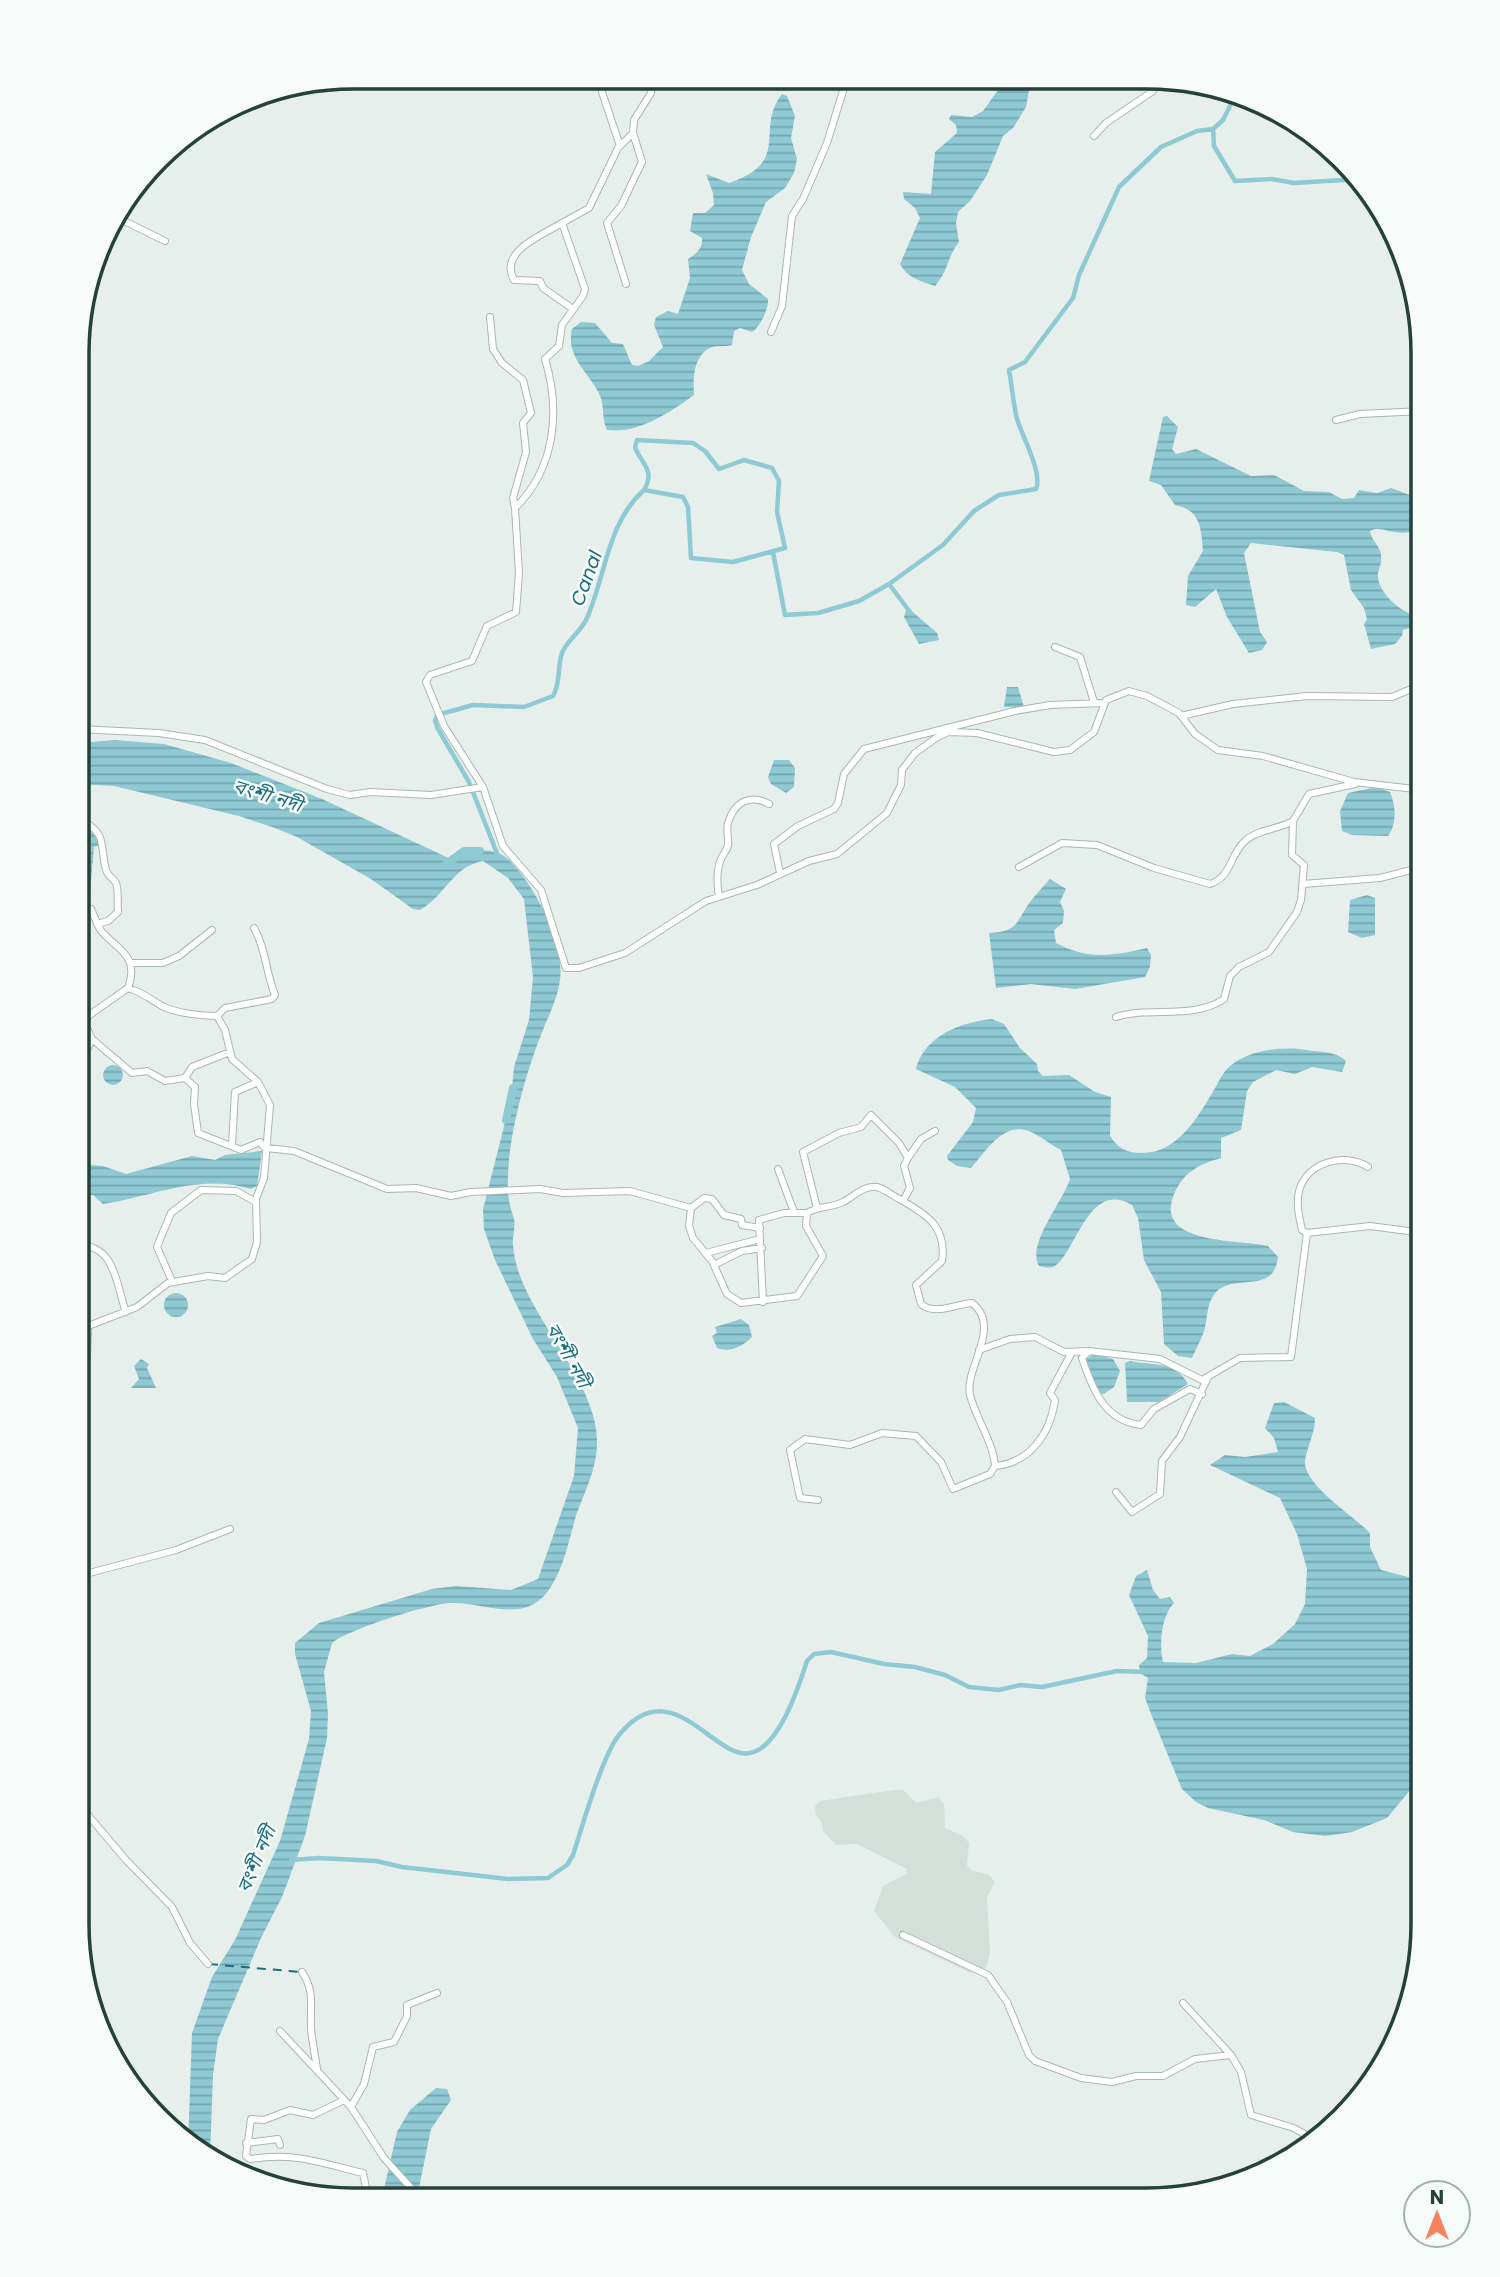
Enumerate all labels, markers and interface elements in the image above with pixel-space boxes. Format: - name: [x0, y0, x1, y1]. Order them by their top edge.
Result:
- water label: Canal: [564, 546, 609, 610]
- water label: বংশী নদী: [230, 772, 309, 820]
- water label: বংশী নদী: [540, 1318, 599, 1396]
- water label: বংশী নদী: [230, 1818, 284, 1897]
- north arrow: [1402, 2179, 1472, 2249]
- text: N: [1430, 2184, 1444, 2211]

